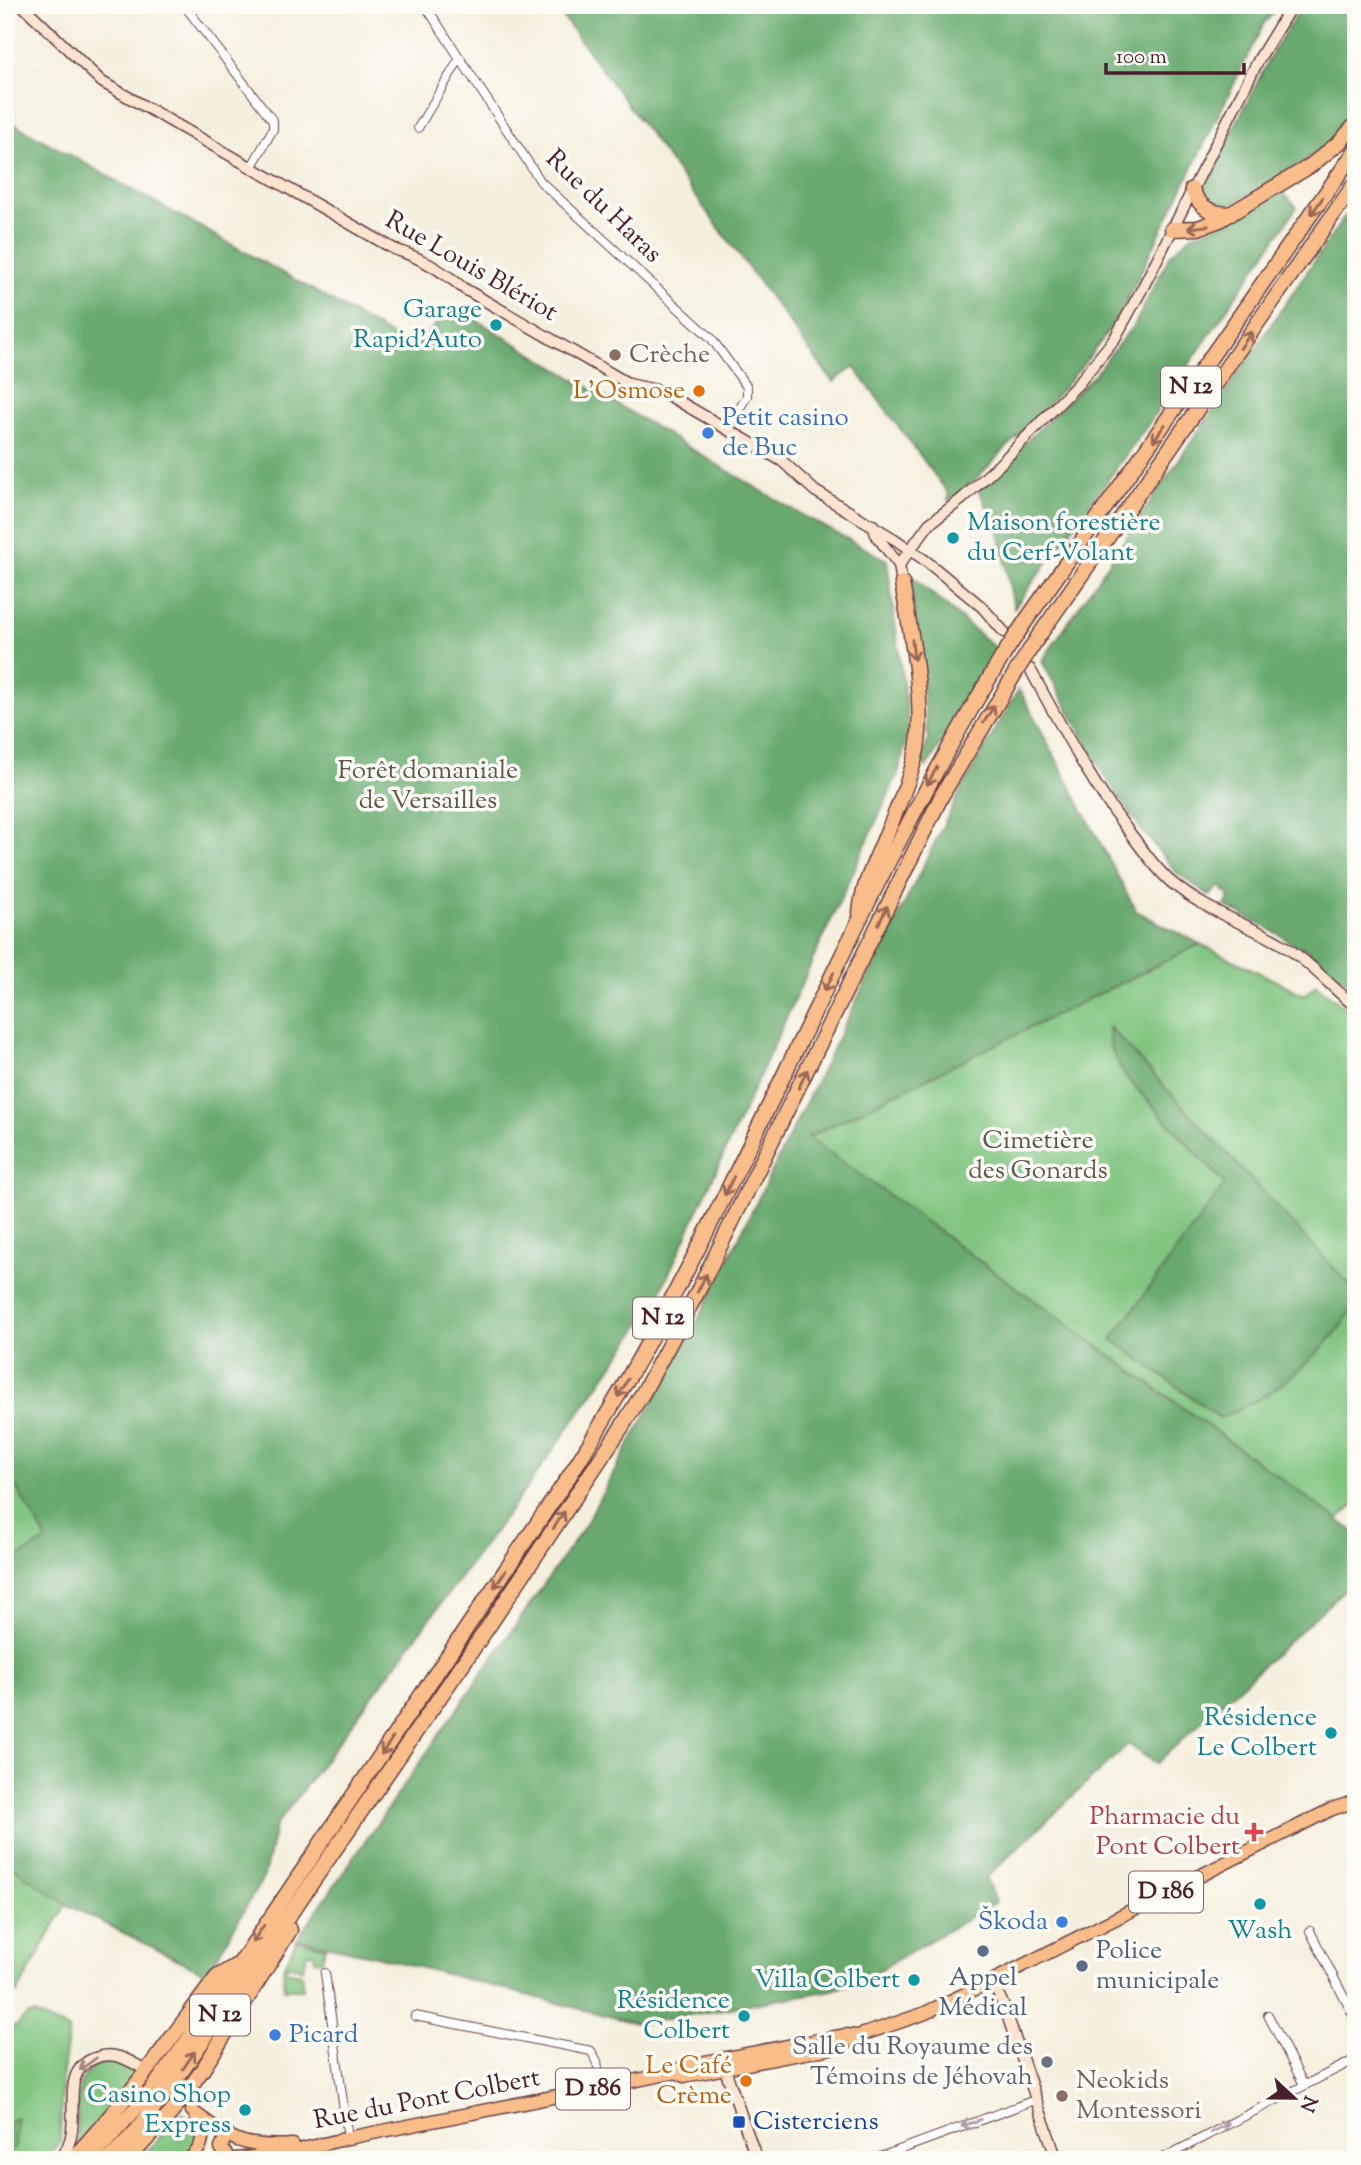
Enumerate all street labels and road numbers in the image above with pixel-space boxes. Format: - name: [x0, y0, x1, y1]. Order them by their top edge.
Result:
- street label: Rue du Haras: [536, 142, 670, 272]
- street label: Rue Louis Blériot: [378, 202, 564, 332]
- road number: N 12: [1161, 366, 1221, 408]
- road number: N 12: [633, 1298, 693, 1338]
- road number: D 186: [1129, 1871, 1203, 1912]
- road number: N 12: [190, 1994, 250, 2036]
- street label: Rue du Pont Colbert: [311, 2060, 543, 2140]
- road number: D 186: [556, 2068, 630, 2110]

